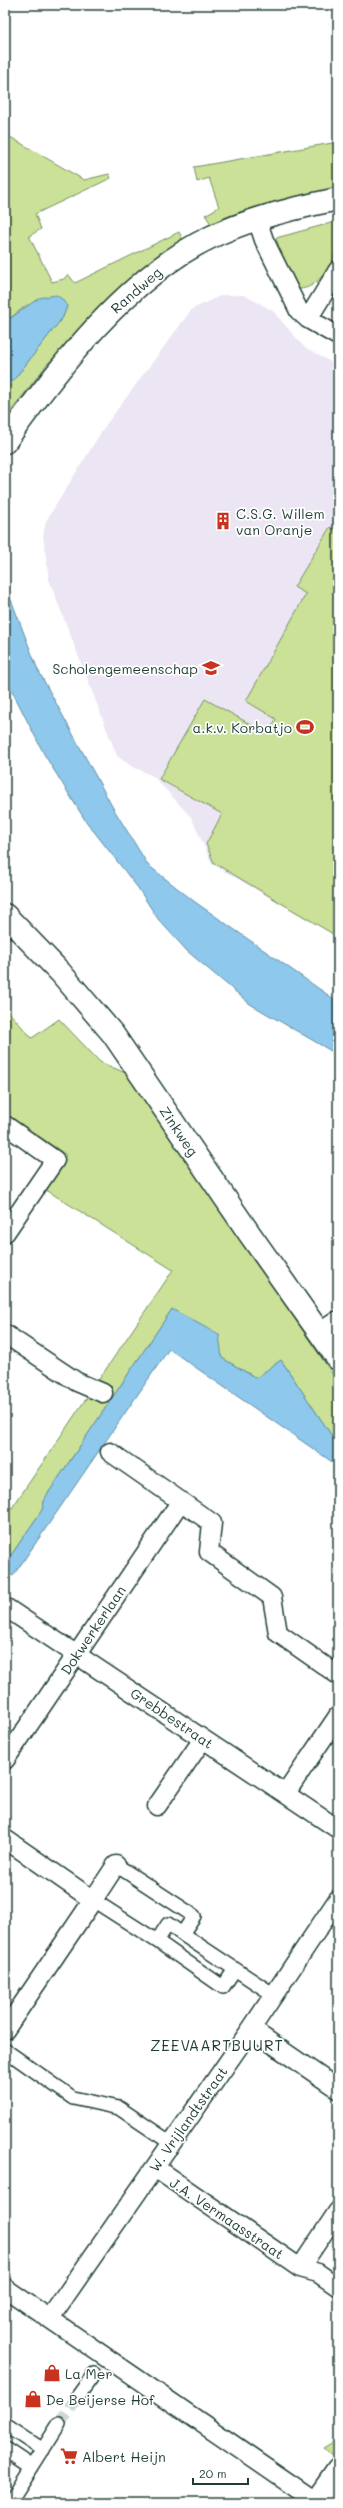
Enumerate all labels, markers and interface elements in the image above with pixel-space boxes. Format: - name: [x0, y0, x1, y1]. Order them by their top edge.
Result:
- street label: Randweg: [106, 262, 166, 318]
- place label: C.S.G. Willem van Oranje: [236, 504, 325, 539]
- building icon: C.S.G. Willem van Oranje: [213, 511, 233, 531]
- school or university icon: Scholengemeenschap: [201, 658, 221, 678]
- place label: Scholengemeenschap: [52, 659, 198, 678]
- sports icon: a.k.v. Korbatjo: [295, 717, 315, 737]
- place label: a.k.v. Korbatjo: [193, 718, 292, 737]
- street label: Zinkweg: [155, 1102, 203, 1160]
- street label: Dokwerkerlaan: [56, 1582, 130, 1678]
- street label: Grebbestraat: [127, 1683, 217, 1753]
- district label: ZEEVAARTBUURT: [150, 2035, 284, 2055]
- street label: W. Vrijlandtstraat: [144, 2063, 232, 2175]
- street label: J.A. Vermaasstraat: [166, 2173, 288, 2263]
- shop icon: La Mer: [42, 2363, 62, 2383]
- place label: La Mer: [65, 2364, 112, 2383]
- shop icon: De Beijerse Hof: [23, 2389, 43, 2409]
- place label: De Beijerse Hof: [46, 2390, 155, 2409]
- supermarket icon: Albert Heijn: [59, 2446, 79, 2466]
- place label: Albert Heijn: [82, 2447, 166, 2466]
- scale bar: [193, 2460, 248, 2486]
- text: 20 m: [199, 2465, 227, 2481]

